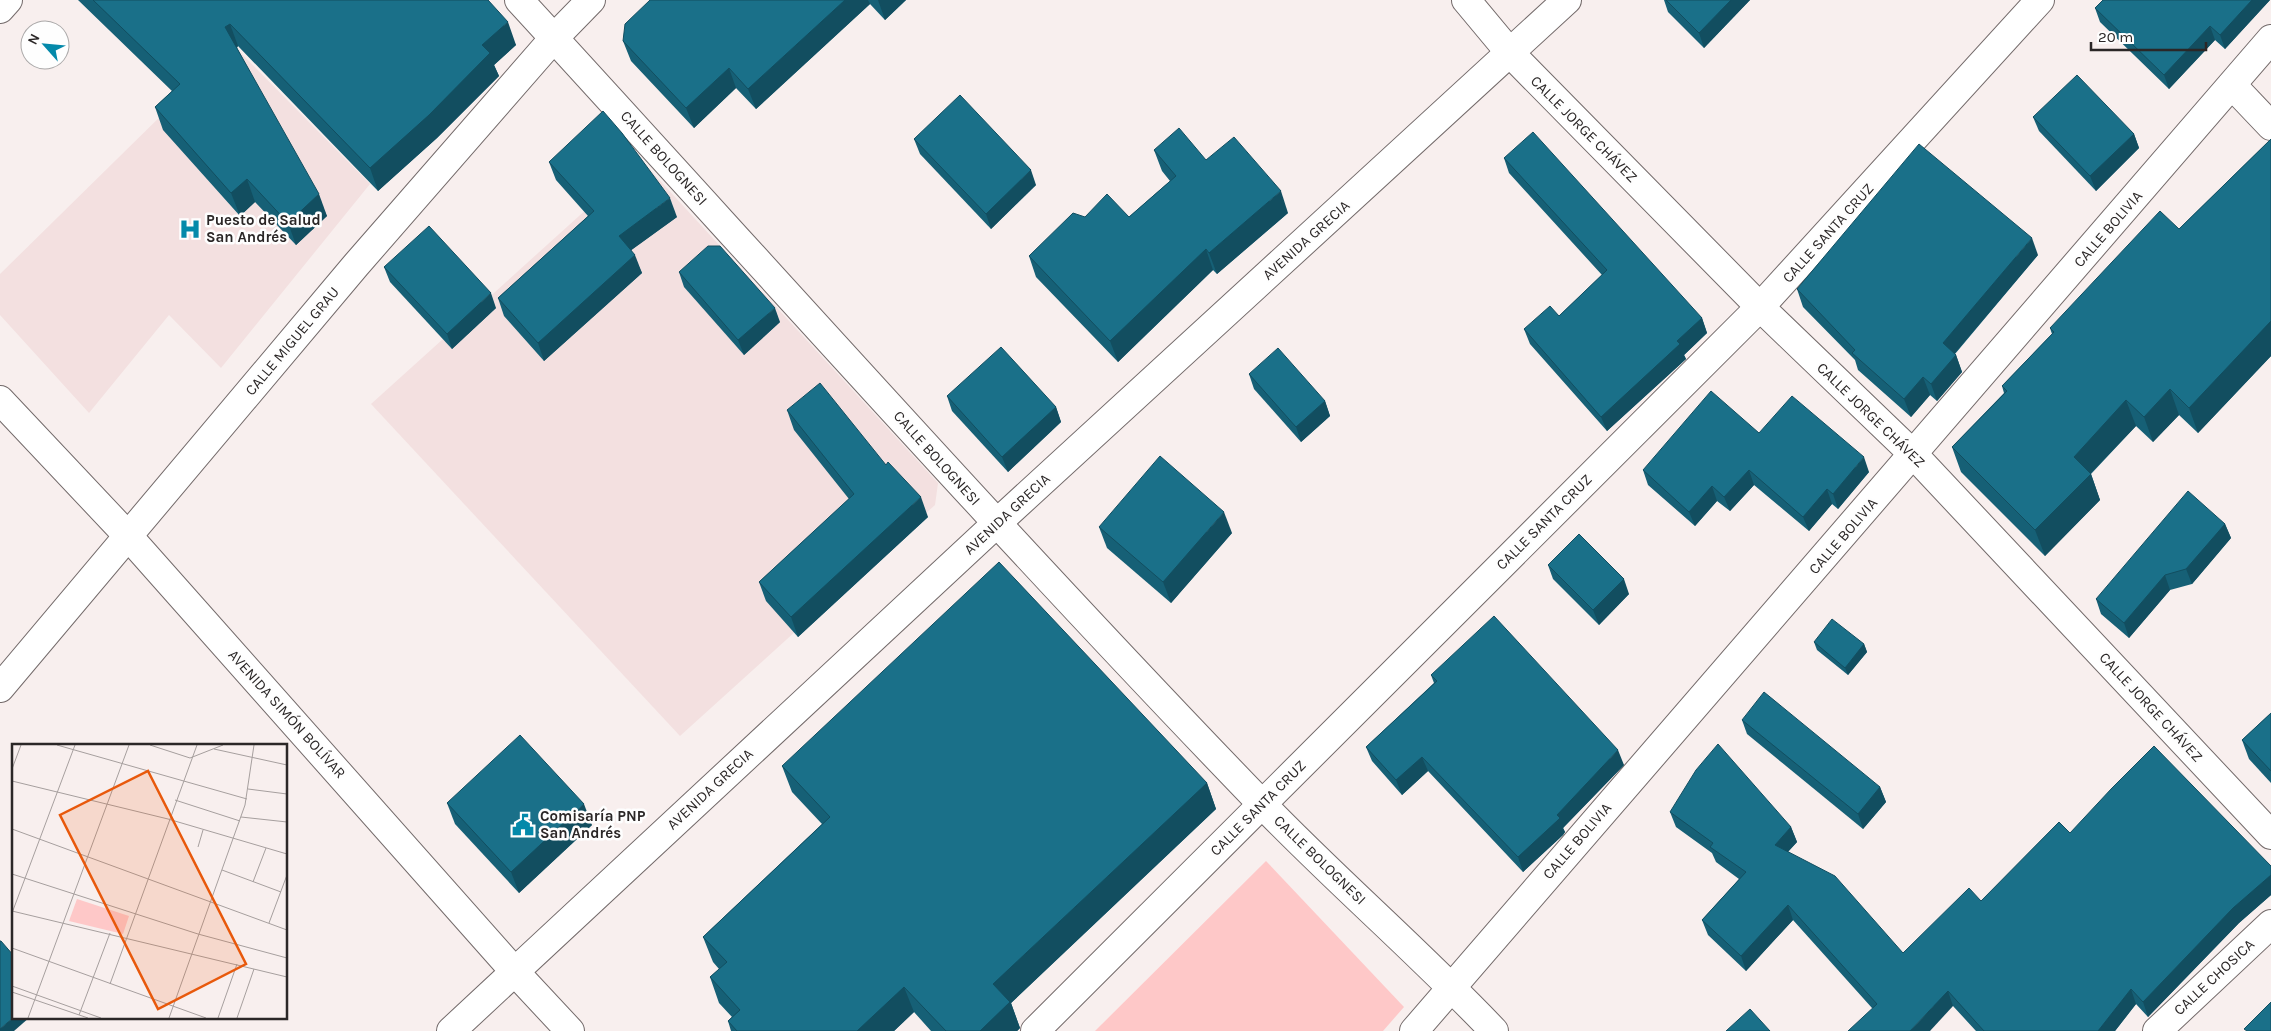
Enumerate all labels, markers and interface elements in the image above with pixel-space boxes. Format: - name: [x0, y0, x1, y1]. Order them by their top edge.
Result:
- north arrow: [20, 20, 70, 70]
- scale bar: [2091, 20, 2206, 52]
- text: 20 m: [2098, 28, 2133, 46]
- text: N: [24, 31, 44, 48]
- street label: CALLE JORGE CHÁVEZ: [1527, 72, 1641, 186]
- street label: CALLE BOLOGNESI: [617, 107, 711, 209]
- street label: CALLE SANTA CRUZ: [1779, 179, 1878, 287]
- street label: CALLE BOLIVIA: [2070, 187, 2146, 271]
- street label: AVENIDA GRECIA: [1259, 196, 1354, 284]
- place label: Puesto de Salud San Andrés: [206, 211, 321, 246]
- hospital icon: Puesto de Salud San Andrés: [177, 216, 203, 242]
- street label: CALLE MIGUEL GRAU: [241, 283, 343, 399]
- street label: CALLE JORGE CHÁVEZ: [1813, 359, 1929, 471]
- street label: CALLE BOLOGNESI: [890, 407, 984, 509]
- street label: AVENIDA GRECIA: [960, 469, 1054, 558]
- street label: CALLE SANTA CRUZ: [1492, 470, 1596, 574]
- street label: CALLE BOLIVIA: [1805, 494, 1881, 578]
- street label: AVENIDA SIMÓN BOLÍVAR: [224, 646, 350, 782]
- street label: CALLE JORGE CHÁVEZ: [2095, 648, 2207, 766]
- inset map: [12, 744, 288, 1018]
- street label: AVENIDA GRECIA: [663, 744, 757, 833]
- street label: CALLE SANTA CRUZ: [1206, 756, 1310, 860]
- street label: CALLE BOLIVIA: [1539, 799, 1615, 883]
- place label: Comisaría PNP San Andrés: [540, 807, 646, 842]
- street label: CALLE BOLOGNESI: [1270, 811, 1370, 909]
- public building icon: Comisaría PNP San Andrés: [510, 812, 536, 838]
- street label: CALLE CHOSICA: [2170, 935, 2258, 1019]

